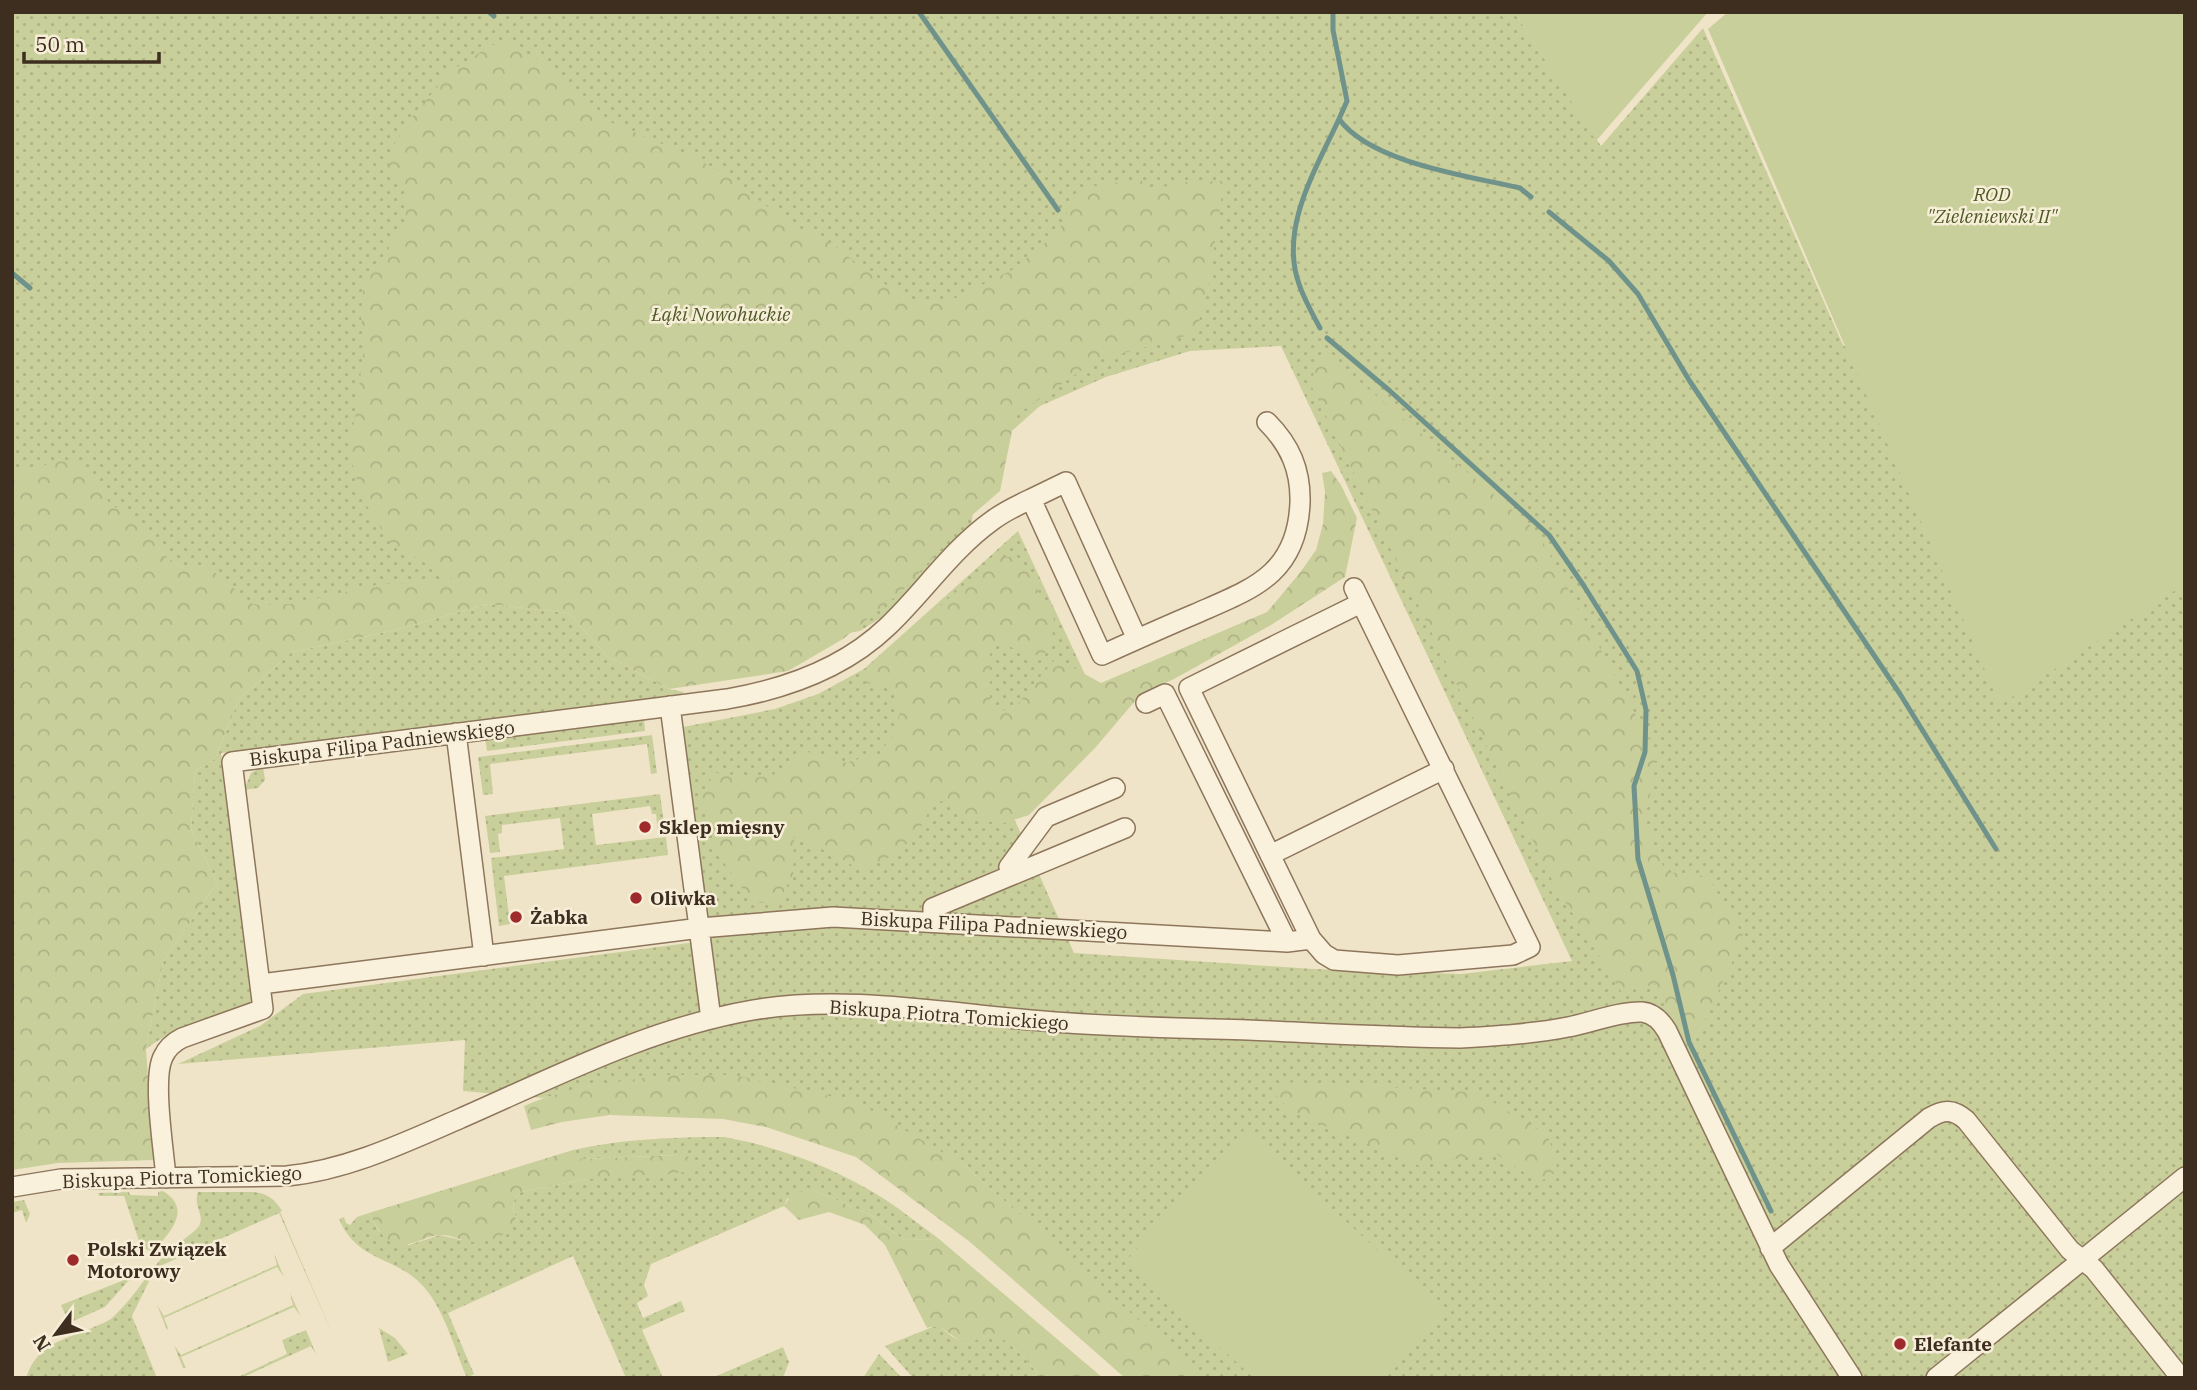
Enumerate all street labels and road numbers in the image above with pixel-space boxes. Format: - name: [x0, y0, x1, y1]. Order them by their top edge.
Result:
- street label: Biskupa Filipa Padniewskiego: [248, 715, 516, 771]
- street label: Biskupa Filipa Padniewskiego: [860, 906, 1128, 944]
- street label: Biskupa Piotra Tomickiego: [828, 995, 1070, 1035]
- street label: Biskupa Piotra Tomickiego: [62, 1161, 302, 1193]

